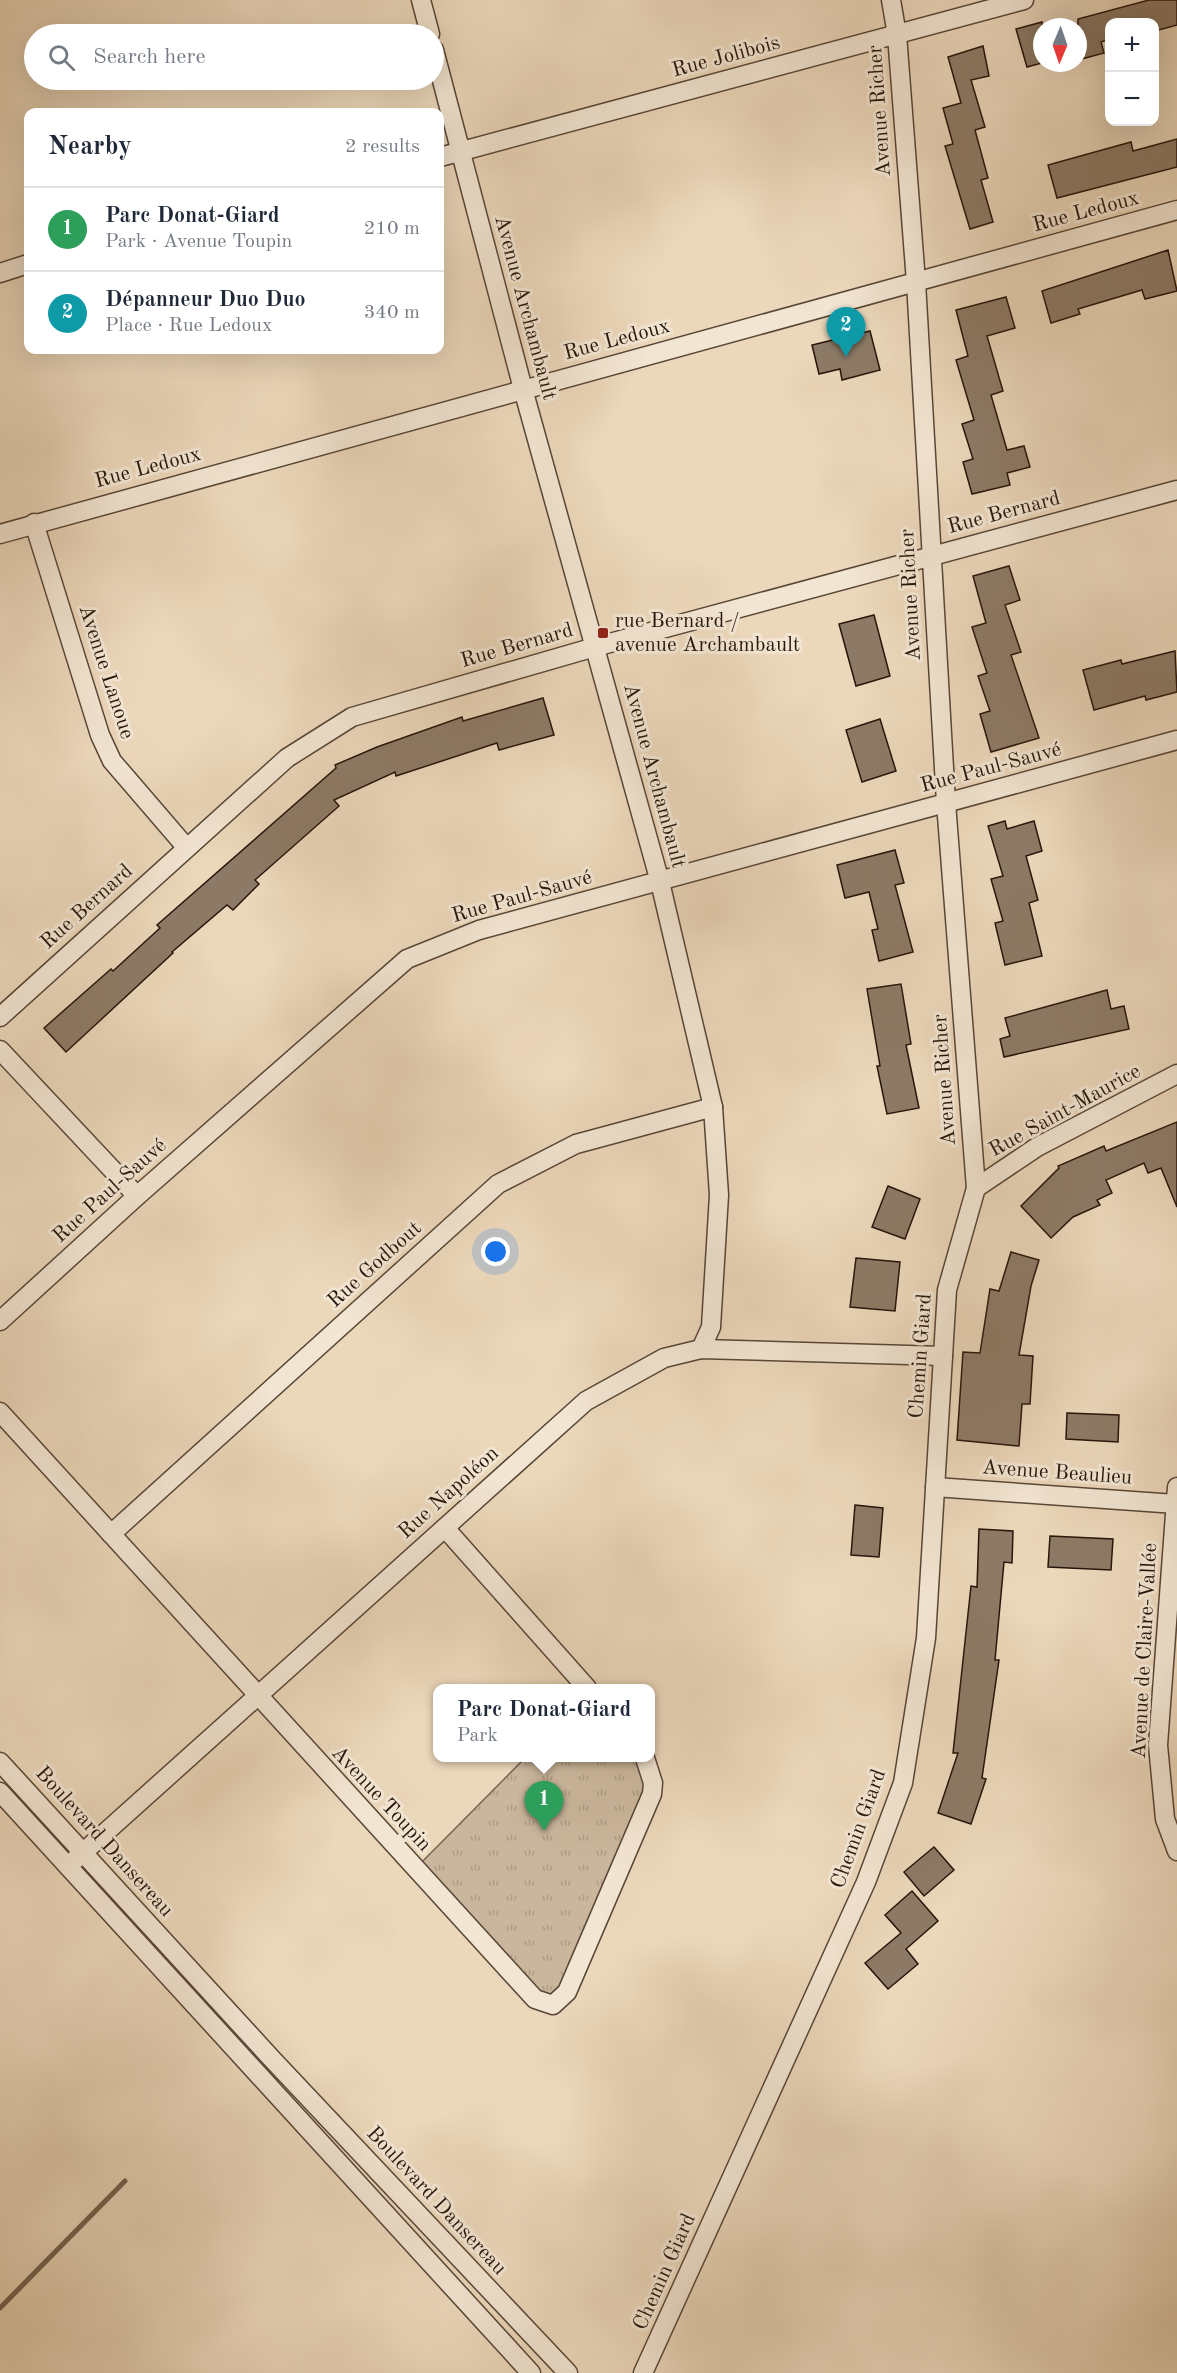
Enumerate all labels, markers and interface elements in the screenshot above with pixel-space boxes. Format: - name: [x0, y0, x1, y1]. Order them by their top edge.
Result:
- north arrow: [1033, 18, 1087, 72]
- map controls: [1105, 18, 1159, 126]
- button: +: [1105, 18, 1159, 72]
- search box: [24, 24, 444, 90]
- street label: Rue Jolibois: [670, 33, 782, 81]
- icon: search: [45, 41, 78, 74]
- street label: Avenue Richer: [865, 44, 895, 178]
- text: Search here: [93, 46, 206, 68]
- button: −: [1105, 72, 1159, 126]
- text: Nearby: [48, 134, 132, 160]
- text: 2 results: [345, 137, 420, 157]
- street label: Rue Ledoux: [1031, 188, 1141, 236]
- text: Parc Donat-Giard: [105, 205, 280, 227]
- street label: Avenue Archambault: [490, 213, 560, 403]
- text: 1: [62, 219, 73, 239]
- text: 210 m: [364, 219, 420, 239]
- text: Park · Avenue Toupin: [105, 232, 292, 252]
- text: Dépanneur Duo Duo: [105, 289, 306, 311]
- text: 2: [62, 303, 73, 323]
- text: 340 m: [364, 303, 420, 323]
- pin: 2: [826, 308, 866, 357]
- text: Place · Rue Ledoux: [105, 316, 272, 336]
- street label: Rue Ledoux: [562, 316, 672, 364]
- street label: Rue Ledoux: [93, 444, 203, 492]
- street label: Rue Bernard: [945, 488, 1063, 538]
- street label: Avenue Richer: [897, 528, 925, 662]
- street label: Avenue Lanoue: [74, 602, 138, 742]
- place label: rue Bernard / avenue Archambault: [615, 611, 800, 656]
- street label: Rue Bernard: [458, 620, 576, 672]
- marker: rue Bernard / avenue Archambault: [596, 626, 610, 640]
- street label: Avenue Archambault: [619, 681, 689, 871]
- street label: Rue Paul-Sauvé: [918, 739, 1064, 797]
- street label: Rue Bernard: [37, 860, 137, 954]
- street label: Rue Paul-Sauvé: [450, 867, 594, 927]
- street label: Avenue Richer: [930, 1013, 960, 1147]
- street label: Rue Saint-Maurice: [986, 1061, 1144, 1161]
- street label: Rue Paul-Sauvé: [49, 1135, 171, 1247]
- street label: Rue Godbout: [324, 1218, 426, 1312]
- your location: [481, 1237, 510, 1266]
- street label: Chemin Giard: [906, 1293, 936, 1419]
- street label: Rue Napoléon: [395, 1443, 503, 1543]
- street label: Avenue Beaulieu: [981, 1457, 1133, 1489]
- street label: Avenue de Claire-Vallée: [1129, 1542, 1161, 1760]
- popup: [433, 1684, 655, 1762]
- text: Parc Donat-Giard: [457, 1699, 631, 1721]
- text: Park: [457, 1726, 498, 1746]
- street label: Avenue Toupin: [327, 1742, 435, 1856]
- street label: Boulevard Dansereau: [31, 1763, 177, 1921]
- street label: Chemin Giard: [828, 1766, 890, 1892]
- pin: 1: [524, 1782, 564, 1831]
- street label: Boulevard Dansereau: [362, 2123, 510, 2279]
- street label: Chemin Giard: [630, 2210, 700, 2334]

